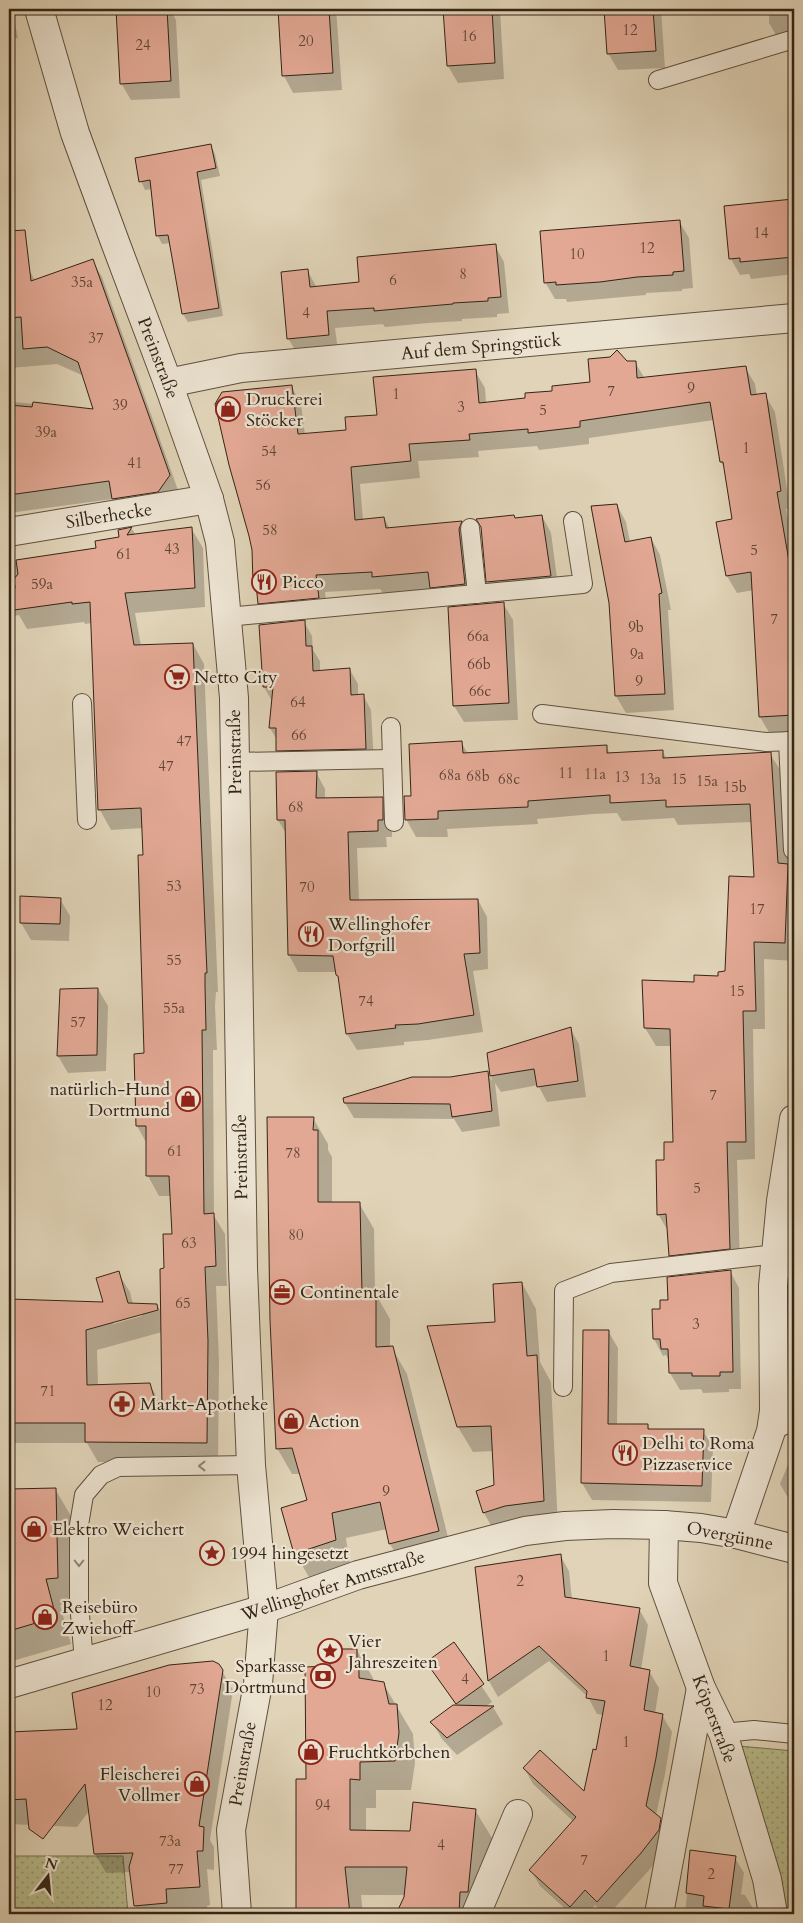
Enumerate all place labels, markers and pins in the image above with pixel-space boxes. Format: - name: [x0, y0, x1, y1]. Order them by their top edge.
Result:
- place label: Druckerei Stöcker: [246, 387, 323, 433]
- shop icon: Druckerei Stöcker: [215, 396, 241, 422]
- restaurant icon: Picco: [251, 569, 277, 595]
- place label: Picco: [282, 570, 324, 595]
- supermarket icon: Netto City: [164, 664, 190, 690]
- place label: Netto City: [194, 665, 278, 690]
- place label: Wellinghofer Dorfgrill: [327, 912, 431, 958]
- restaurant icon: Wellinghofer Dorfgrill: [298, 921, 324, 947]
- place label: natürlich-Hund Dortmund: [49, 1077, 170, 1123]
- shop icon: natürlich-Hund Dortmund: [175, 1086, 201, 1112]
- office icon: Continentale: [269, 1279, 295, 1305]
- place label: Continentale: [300, 1280, 399, 1305]
- pharmacy icon: Markt-Apotheke: [109, 1391, 135, 1417]
- place label: Markt-Apotheke: [140, 1392, 268, 1417]
- shop icon: Action: [278, 1408, 304, 1434]
- place label: Action: [308, 1409, 360, 1434]
- place label: Delhi to Roma Pizzaservice: [642, 1431, 755, 1477]
- restaurant icon: Delhi to Roma Pizzaservice: [612, 1440, 638, 1466]
- shop icon: Elektro Weichert: [21, 1516, 47, 1542]
- place label: Elektro Weichert: [52, 1517, 184, 1542]
- place icon: 1994 hingesetzt: [199, 1540, 225, 1566]
- place label: 1994 hingesetzt: [230, 1541, 349, 1566]
- place label: Reisebüro Zwiehoff: [62, 1595, 138, 1641]
- shop icon: Reisebüro Zwiehoff: [32, 1604, 58, 1630]
- place label: Vier Jahreszeiten: [345, 1629, 439, 1675]
- place icon: Vier Jahreszeiten: [317, 1638, 343, 1664]
- place label: Sparkasse Dortmund: [224, 1654, 306, 1700]
- bank icon: Sparkasse Dortmund: [310, 1663, 336, 1689]
- shop icon: Fruchtkörbchen: [298, 1739, 324, 1765]
- place label: Fruchtkörbchen: [328, 1740, 451, 1765]
- place label: Fleischerei Vollmer: [100, 1762, 180, 1808]
- shop icon: Fleischerei Vollmer: [184, 1771, 210, 1797]

